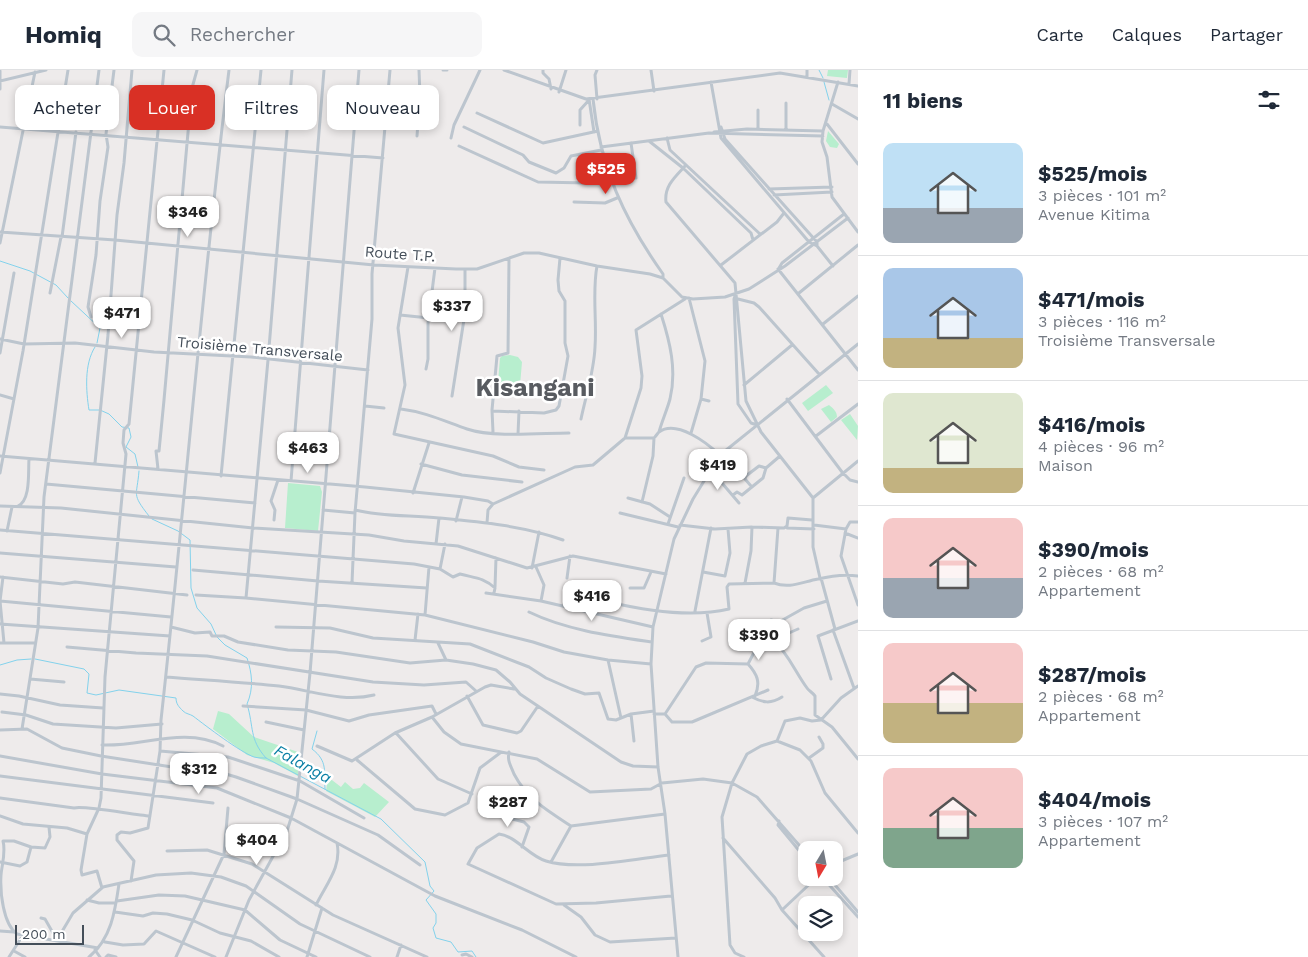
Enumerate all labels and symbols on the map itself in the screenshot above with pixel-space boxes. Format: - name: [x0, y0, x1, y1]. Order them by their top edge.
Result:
- pin: $525: [576, 152, 636, 195]
- pin: $346: [158, 196, 218, 238]
- street label: Route T.P.: [364, 243, 436, 265]
- pin: $337: [422, 290, 482, 332]
- pin: $471: [92, 296, 152, 339]
- street label: Troisième Transversale: [176, 333, 344, 365]
- district label: Kisangani: [475, 373, 595, 402]
- pin: $463: [278, 432, 338, 474]
- pin: $419: [688, 448, 748, 491]
- pin: $416: [562, 580, 622, 622]
- pin: $390: [729, 618, 789, 661]
- water label: Falanga: [271, 741, 335, 787]
- pin: $312: [169, 752, 229, 795]
- pin: $287: [478, 786, 538, 828]
- pin: $404: [227, 824, 287, 866]
- north arrow: [798, 841, 842, 886]
- scale bar: [15, 922, 84, 945]

